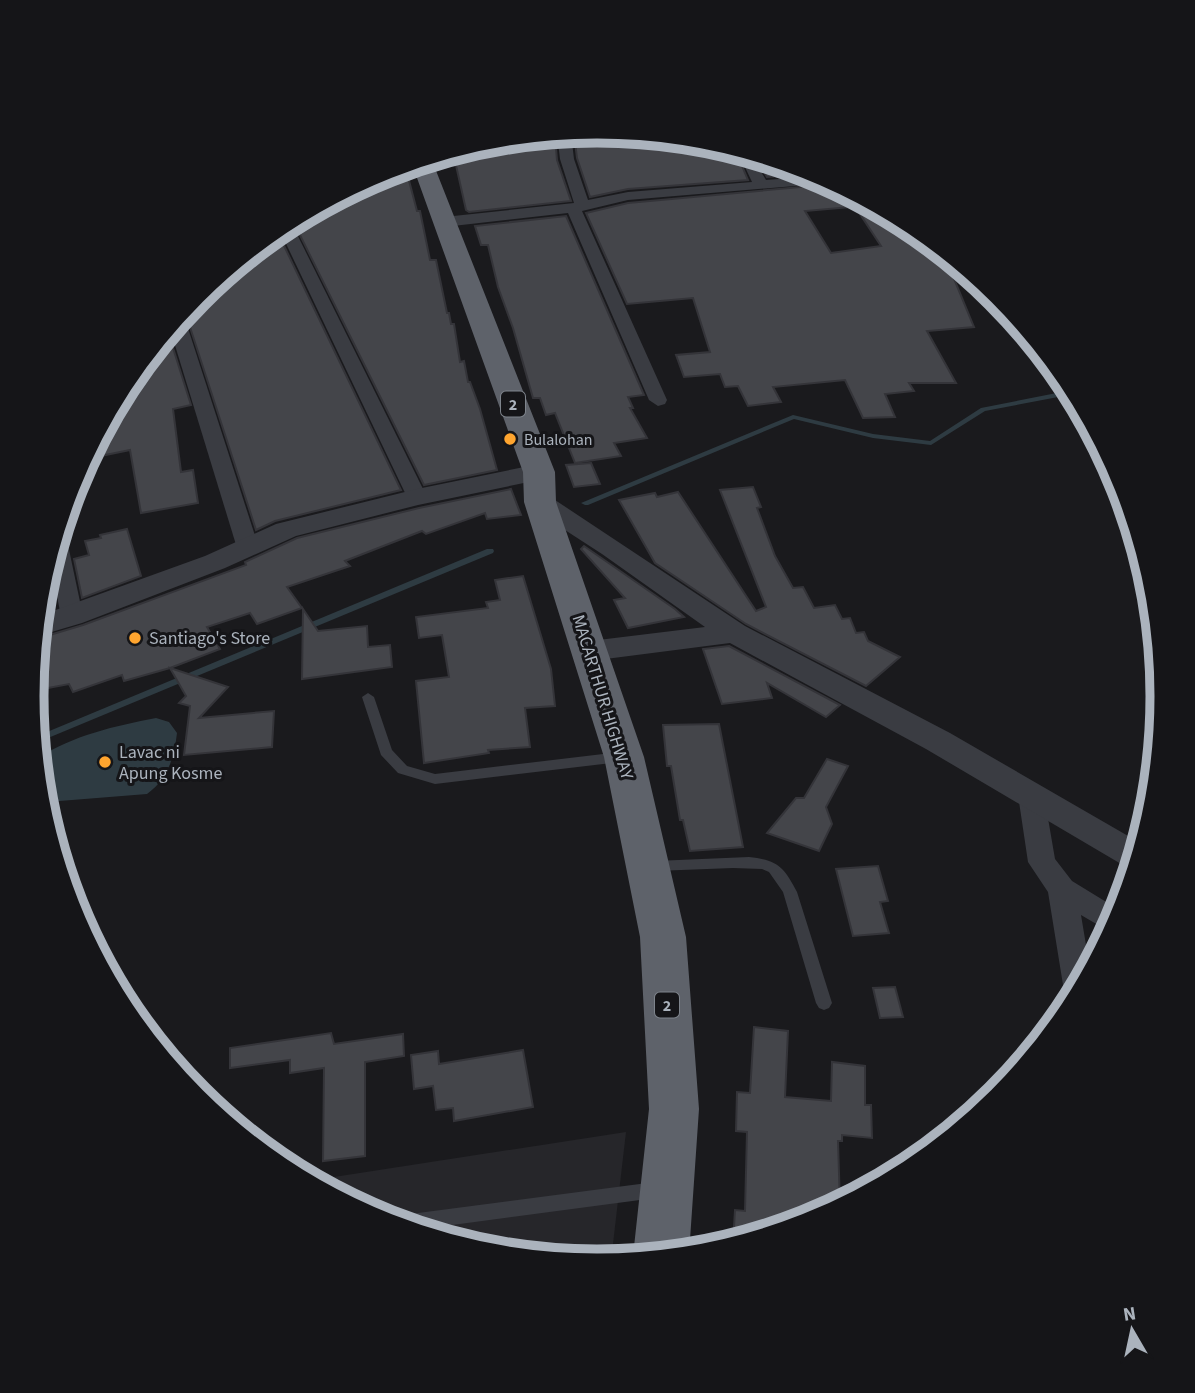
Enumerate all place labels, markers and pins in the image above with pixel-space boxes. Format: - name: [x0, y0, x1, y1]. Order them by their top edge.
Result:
- place label: Bulalohan: [524, 429, 593, 451]
- marker: Bulalohan: [502, 431, 518, 447]
- place label: Santiago's Store: [149, 626, 270, 651]
- marker: Santiago's Store: [127, 630, 143, 646]
- place label: Lavac ni Apung Kosme: [119, 740, 223, 786]
- marker: Lavac ni Apung Kosme: [97, 754, 113, 770]

